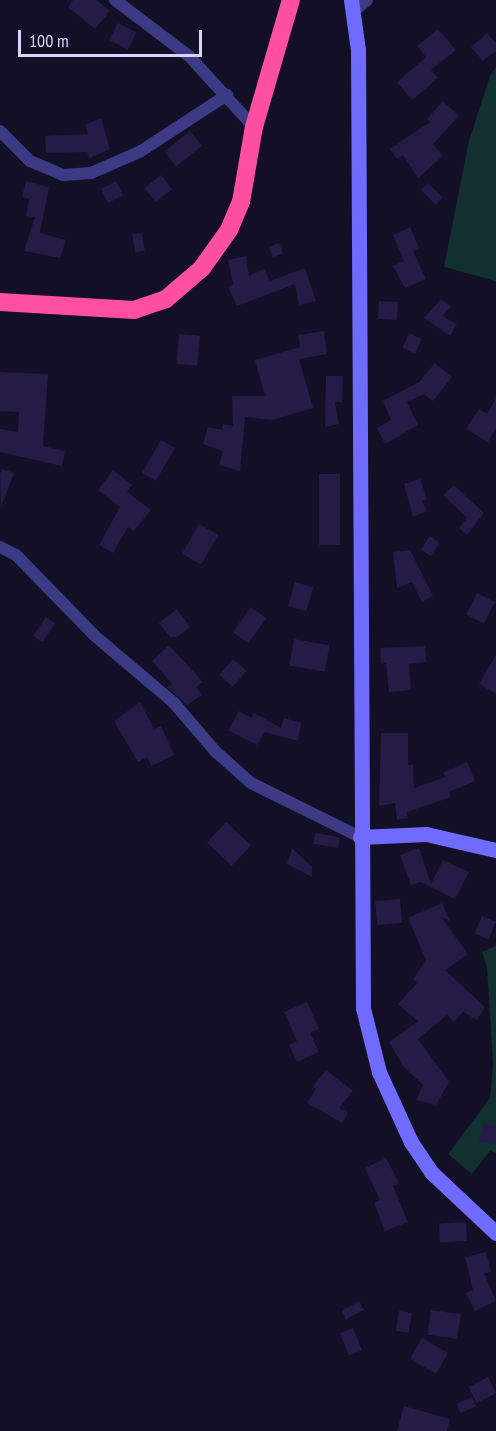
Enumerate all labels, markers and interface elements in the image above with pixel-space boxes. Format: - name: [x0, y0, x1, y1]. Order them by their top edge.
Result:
- scale bar: [21, 18, 206, 56]
- text: 100 m: [29, 29, 69, 52]

